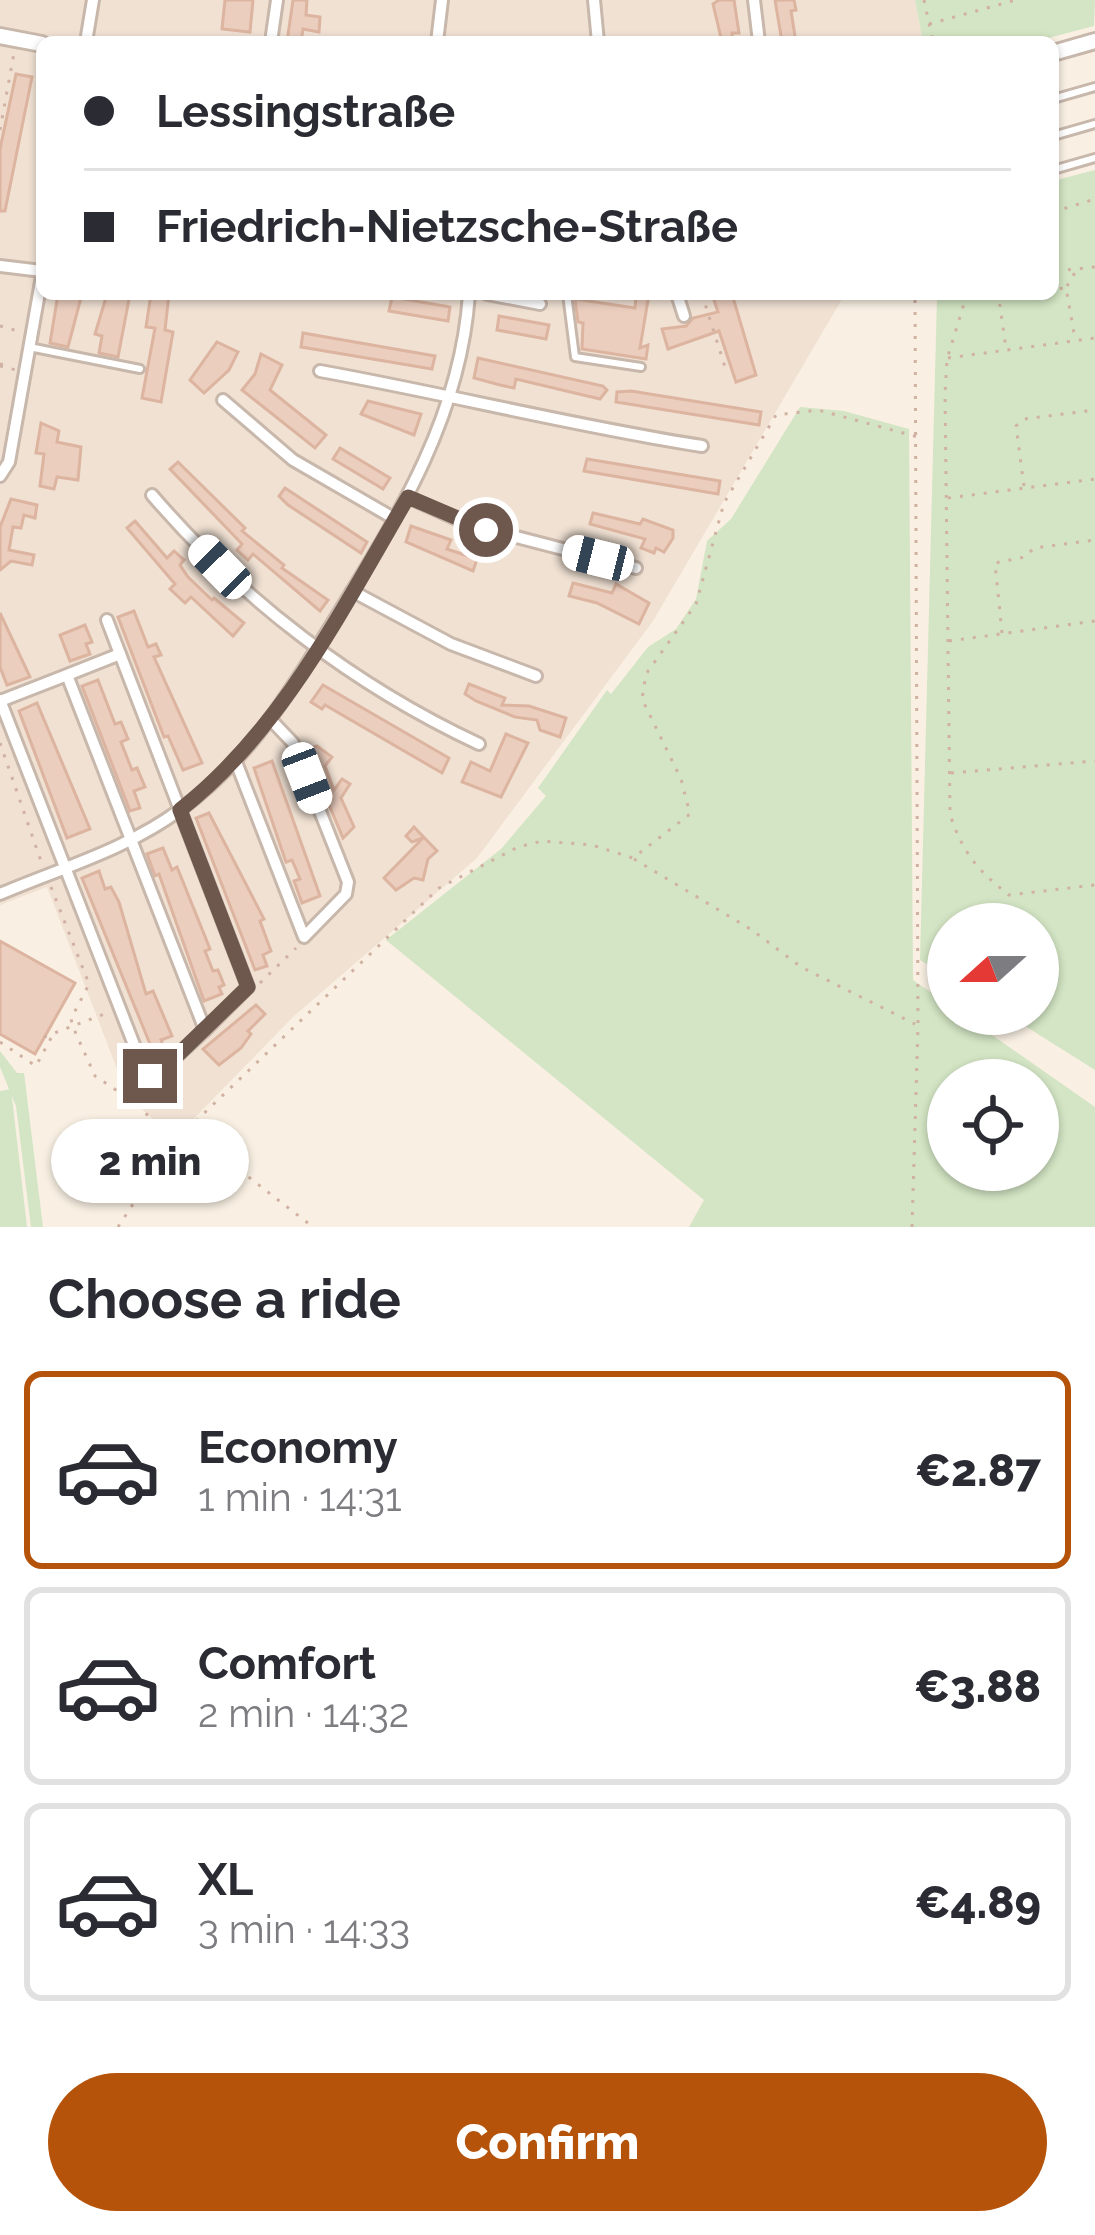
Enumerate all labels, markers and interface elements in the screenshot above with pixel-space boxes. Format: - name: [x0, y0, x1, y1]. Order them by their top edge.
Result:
- text: Lessingstraße: [156, 85, 455, 138]
- text: Friedrich-Nietzsche-Straße: [156, 200, 738, 253]
- route start: [459, 503, 513, 557]
- car: [182, 529, 258, 605]
- car: [559, 532, 637, 584]
- car: [277, 738, 337, 818]
- north arrow: [927, 903, 1059, 1035]
- map controls: [927, 903, 1059, 1191]
- route end: [123, 1049, 177, 1103]
- button: locate: [927, 1059, 1059, 1191]
- callout: 2 min: [51, 1118, 249, 1202]
- text: 2 min: [99, 1138, 201, 1184]
- text: Choose a ride: [48, 1267, 401, 1331]
- icon: car: [54, 1416, 162, 1524]
- text: Economy: [198, 1421, 398, 1474]
- text: €2.87: [915, 1444, 1041, 1497]
- text: 1 min · 14:31: [198, 1474, 402, 1520]
- icon: car: [54, 1632, 162, 1740]
- text: Comfort: [198, 1637, 376, 1690]
- text: €3.88: [914, 1660, 1041, 1713]
- text: 2 min · 14:32: [198, 1690, 409, 1736]
- icon: car: [54, 1848, 162, 1956]
- text: XL: [198, 1853, 253, 1906]
- text: €4.89: [914, 1876, 1041, 1929]
- text: 3 min · 14:33: [198, 1906, 410, 1952]
- button: Confirm: [48, 2073, 1047, 2211]

